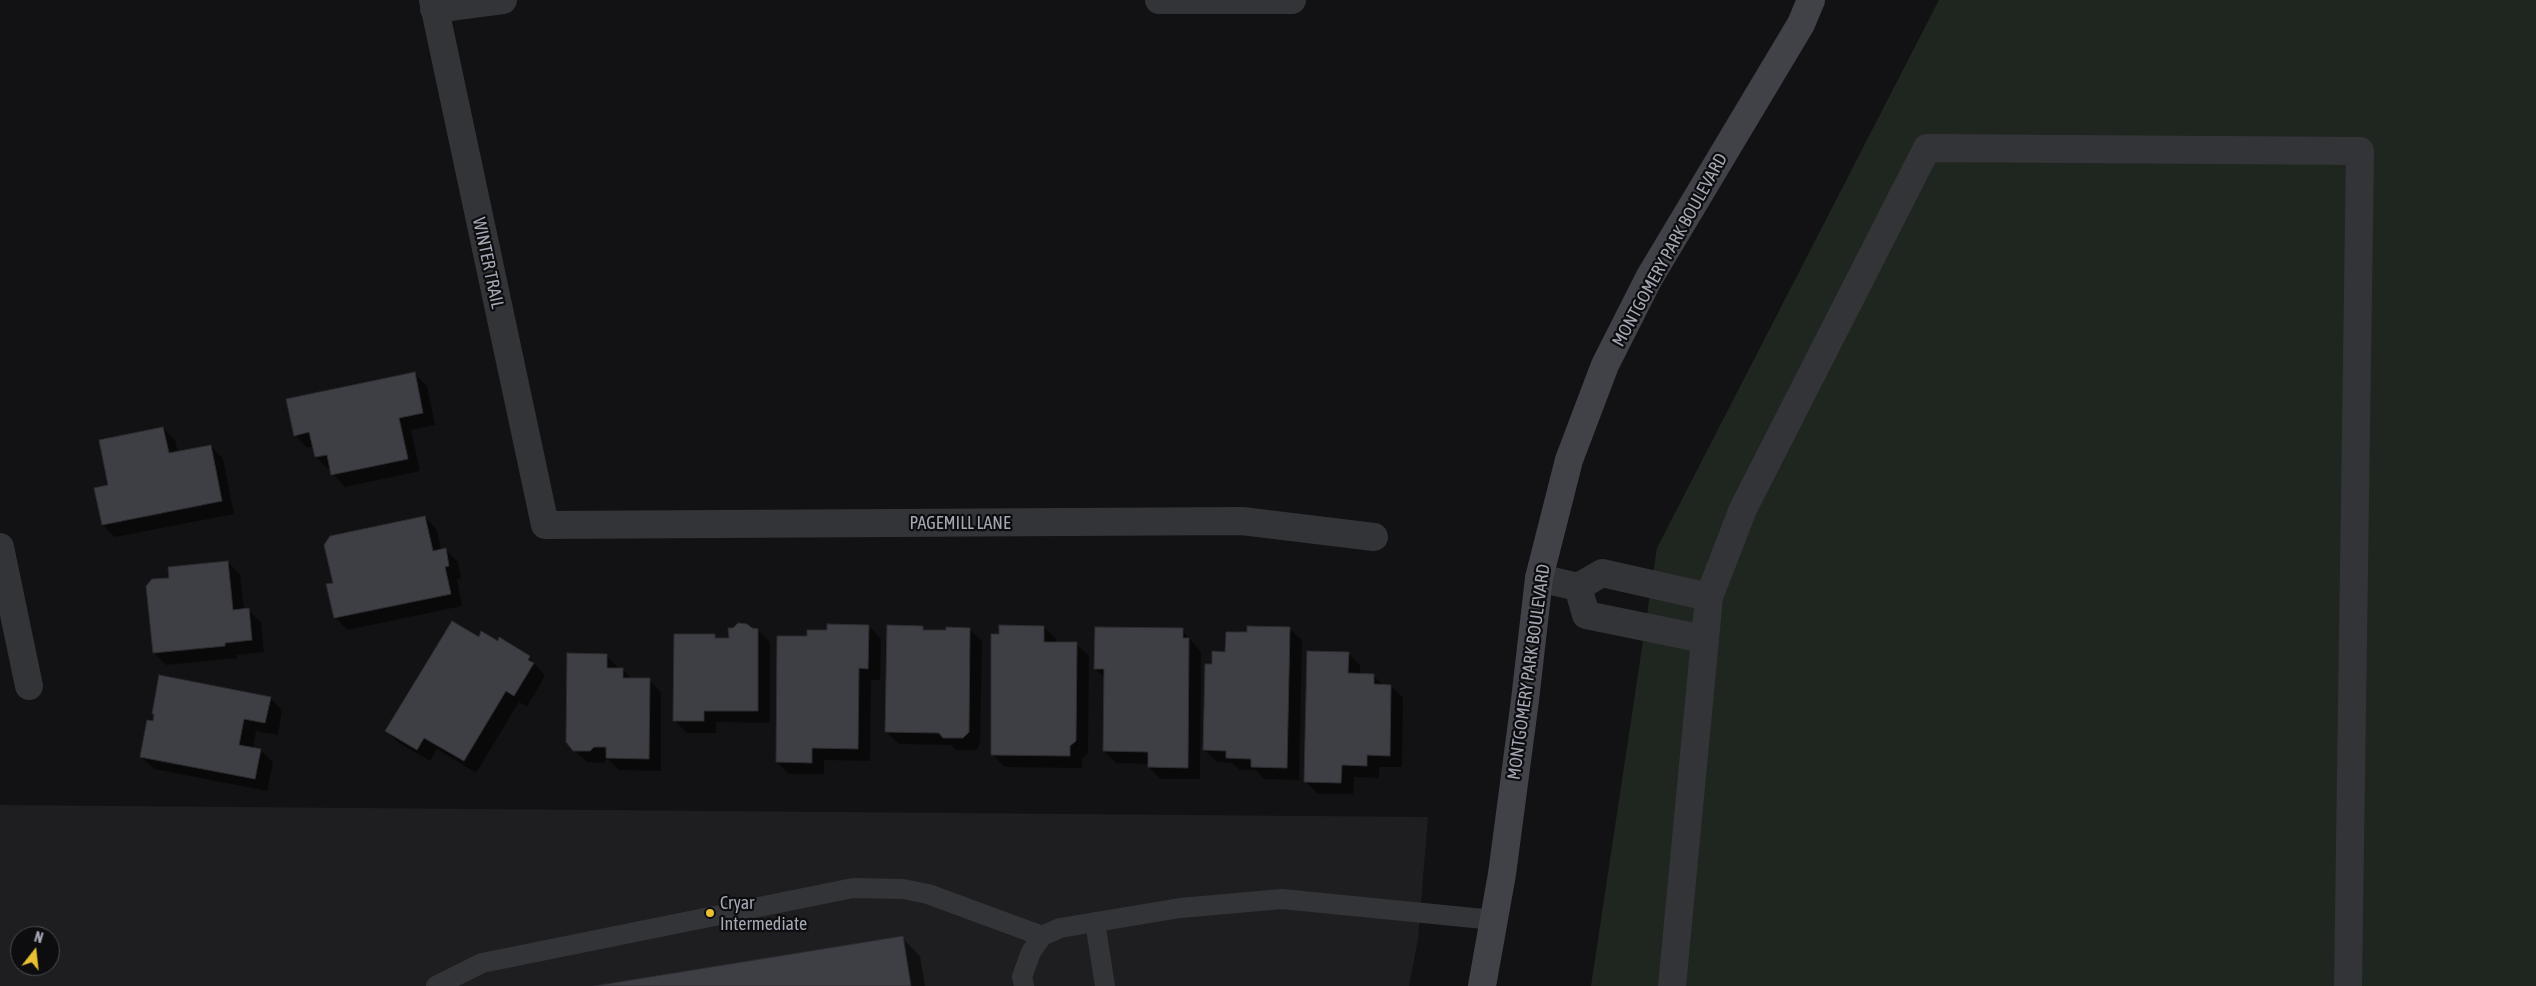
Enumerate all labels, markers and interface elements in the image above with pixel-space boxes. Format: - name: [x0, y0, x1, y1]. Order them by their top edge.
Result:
- street label: MONTGOMERY PARK BOULEVARD: [1608, 150, 1732, 350]
- street label: WINTER TRAIL: [468, 215, 508, 311]
- street label: PAGEMILL LANE: [909, 512, 1011, 534]
- street label: MONTGOMERY PARK BOULEVARD: [1503, 563, 1555, 781]
- place label: Cryar Intermediate: [720, 892, 807, 934]
- marker: Cryar Intermediate: [704, 907, 716, 919]
- north arrow: [10, 926, 60, 976]
- text: N: [33, 929, 45, 946]

